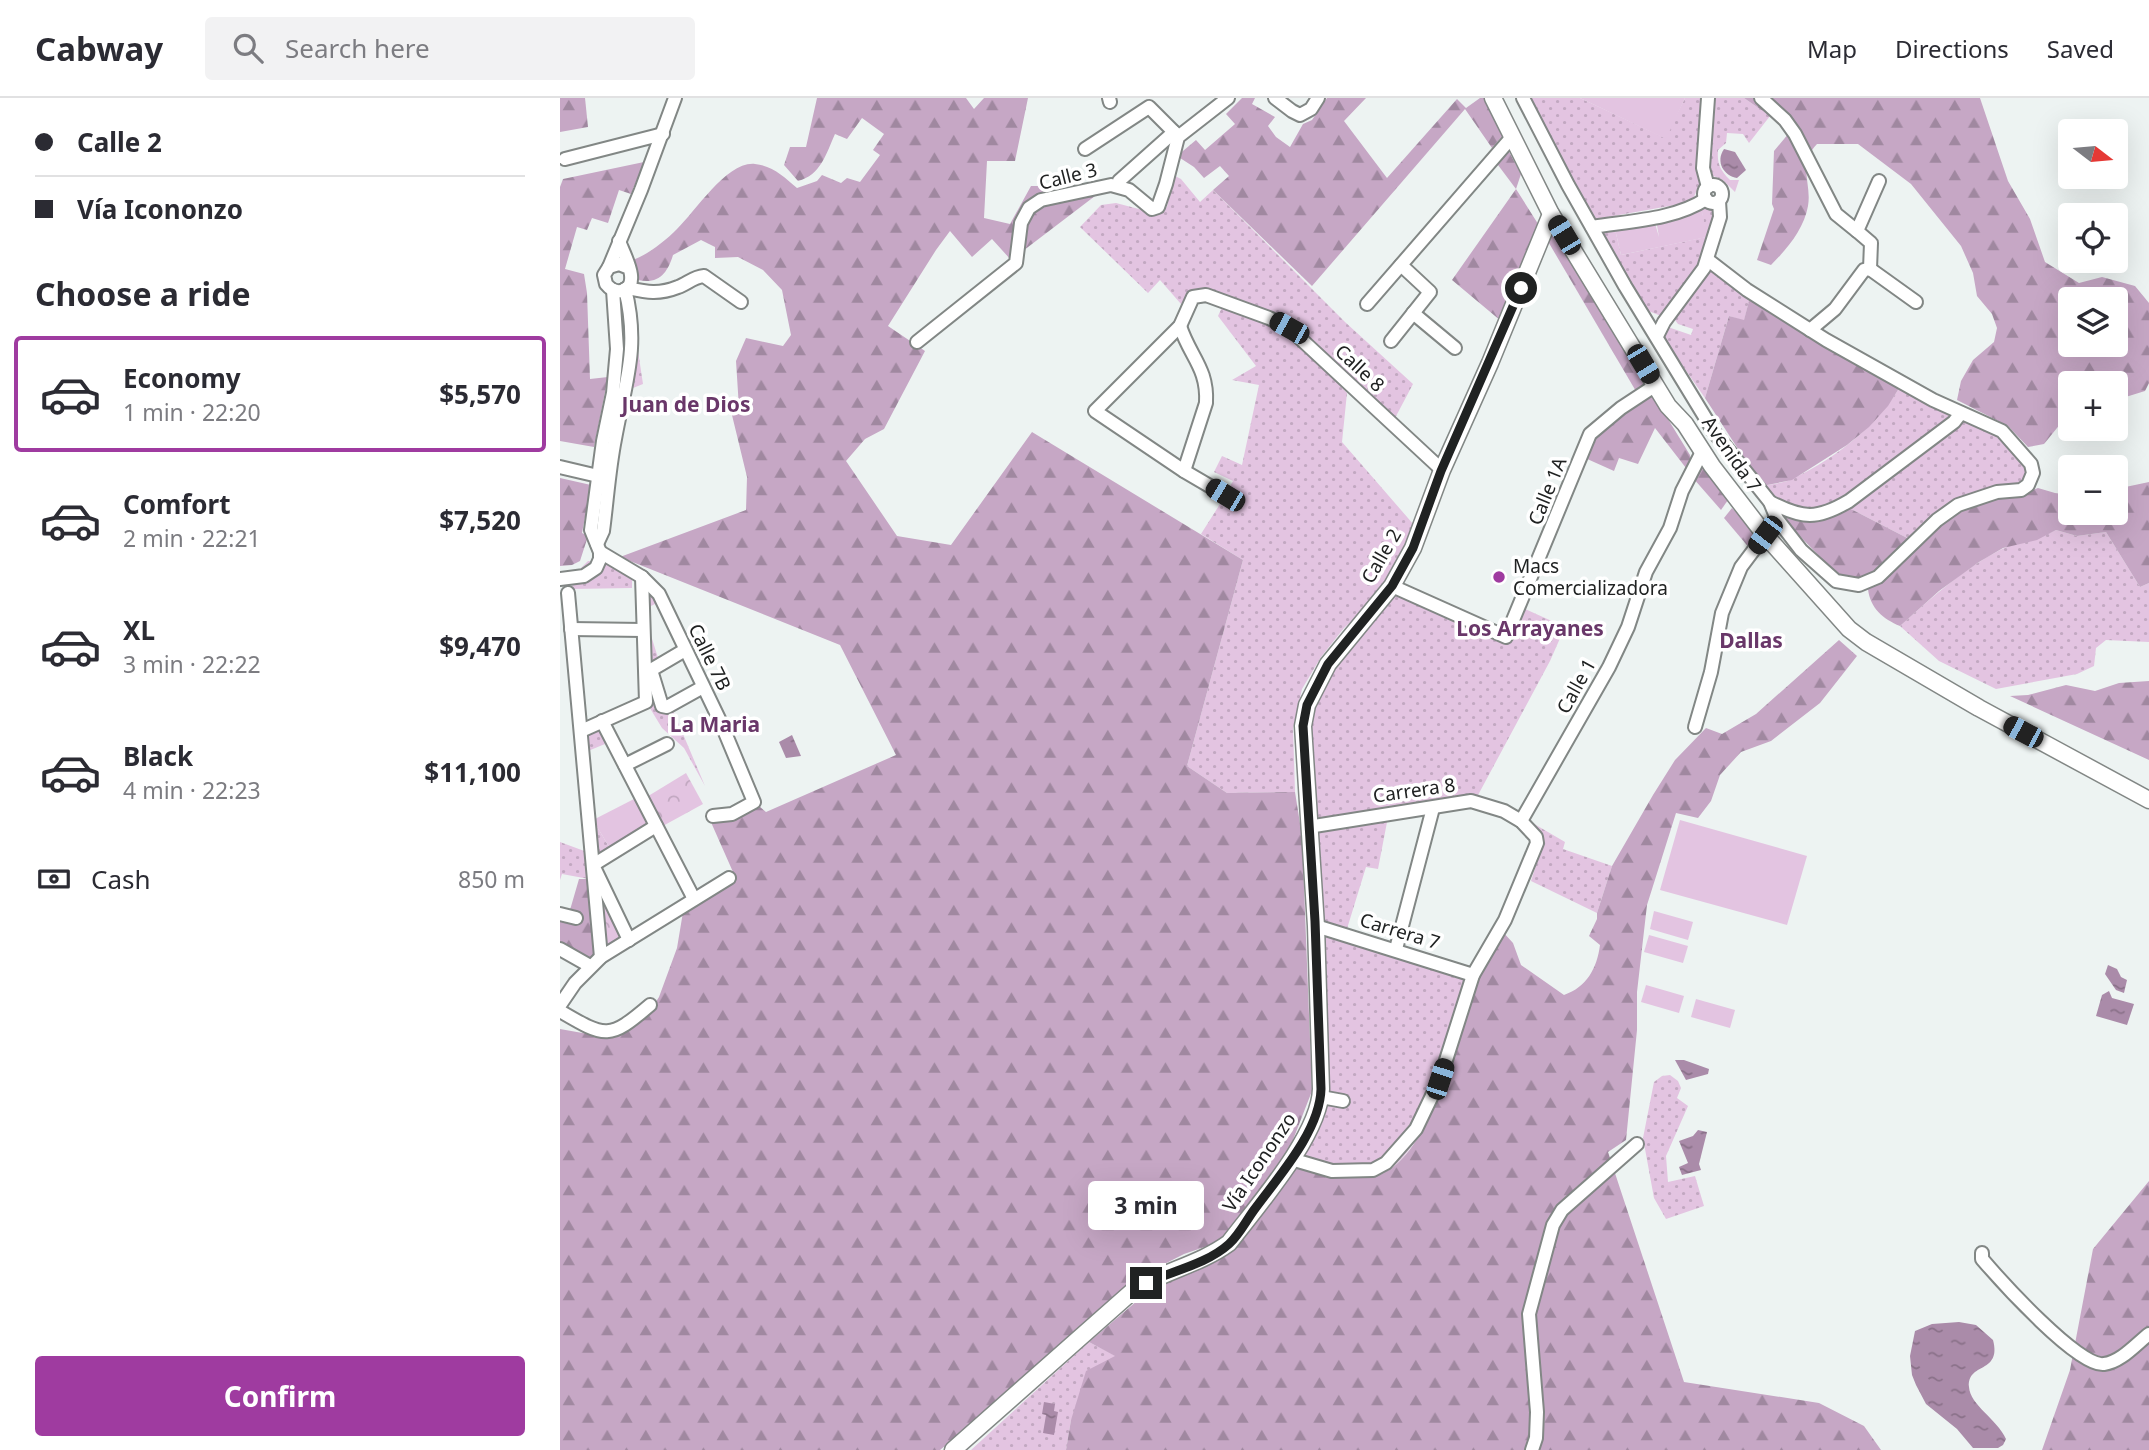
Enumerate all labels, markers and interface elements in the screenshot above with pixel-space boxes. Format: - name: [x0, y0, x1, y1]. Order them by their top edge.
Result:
- search box: [205, 17, 695, 80]
- text: Cabway: [35, 26, 163, 71]
- icon: search: [229, 29, 267, 67]
- text: Search here: [285, 30, 430, 66]
- text: Map: [1807, 32, 1857, 65]
- text: Directions: [1895, 32, 2009, 65]
- text: Saved: [2047, 32, 2114, 65]
- north arrow: [2058, 119, 2128, 189]
- map controls: [2058, 119, 2128, 525]
- text: Calle 2: [77, 124, 162, 160]
- street label: Calle 3: [1036, 156, 1100, 196]
- text: Vía Icononzo: [77, 191, 243, 227]
- button: locate: [2058, 203, 2128, 273]
- car: [1545, 212, 1584, 258]
- text: Choose a ride: [35, 272, 251, 315]
- route start: [1505, 272, 1537, 304]
- button: layers: [2058, 287, 2128, 357]
- car: [1266, 309, 1313, 347]
- street label: Calle 8: [1330, 338, 1390, 398]
- car: [1624, 341, 1663, 387]
- text: Economy: [123, 360, 241, 396]
- icon: car: [39, 363, 102, 426]
- button: +: [2058, 371, 2128, 441]
- text: $5,570: [439, 376, 521, 412]
- district label: Juan de Dios: [620, 390, 750, 418]
- text: 1 min · 22:20: [123, 396, 261, 428]
- street label: Avenida 7: [1696, 411, 1768, 497]
- street label: Calle 1A: [1522, 452, 1573, 529]
- button: −: [2058, 455, 2128, 525]
- car: [1202, 475, 1249, 515]
- text: Comfort: [123, 486, 231, 522]
- icon: car: [39, 489, 102, 552]
- text: $7,520: [439, 502, 521, 538]
- car: [1744, 512, 1787, 558]
- text: 2 min · 22:21: [123, 522, 261, 554]
- street label: Calle 2: [1355, 524, 1407, 588]
- place label: Macs Comercializadora: [1513, 553, 1668, 601]
- marker: Macs Comercializadora: [1491, 569, 1507, 585]
- text: XL: [123, 612, 155, 648]
- district label: Los Arrayanes: [1456, 614, 1604, 642]
- icon: car: [39, 615, 102, 678]
- street label: Calle 7B: [683, 619, 737, 695]
- district label: Dallas: [1719, 626, 1783, 654]
- text: $9,470: [439, 628, 521, 664]
- text: 3 min · 22:22: [123, 648, 261, 680]
- street label: Calle 1: [1550, 654, 1602, 718]
- district label: La Maria: [670, 710, 760, 738]
- car: [2000, 713, 2047, 751]
- text: Black: [123, 738, 193, 774]
- icon: car: [39, 741, 102, 804]
- text: $11,100: [424, 754, 521, 790]
- street label: Carrera 8: [1371, 771, 1457, 809]
- text: 4 min · 22:23: [123, 774, 261, 806]
- icon: cash: [35, 860, 73, 898]
- text: Cash: [91, 861, 151, 897]
- text: 850 m: [458, 863, 525, 895]
- street label: Carrera 7: [1357, 906, 1443, 956]
- car: [1424, 1056, 1457, 1102]
- street label: Vía Icononzo: [1216, 1107, 1302, 1217]
- callout: 3 min: [1088, 1182, 1204, 1230]
- text: 3 min: [1114, 1189, 1178, 1221]
- route end: [1130, 1267, 1162, 1299]
- button: Confirm: [35, 1356, 525, 1436]

